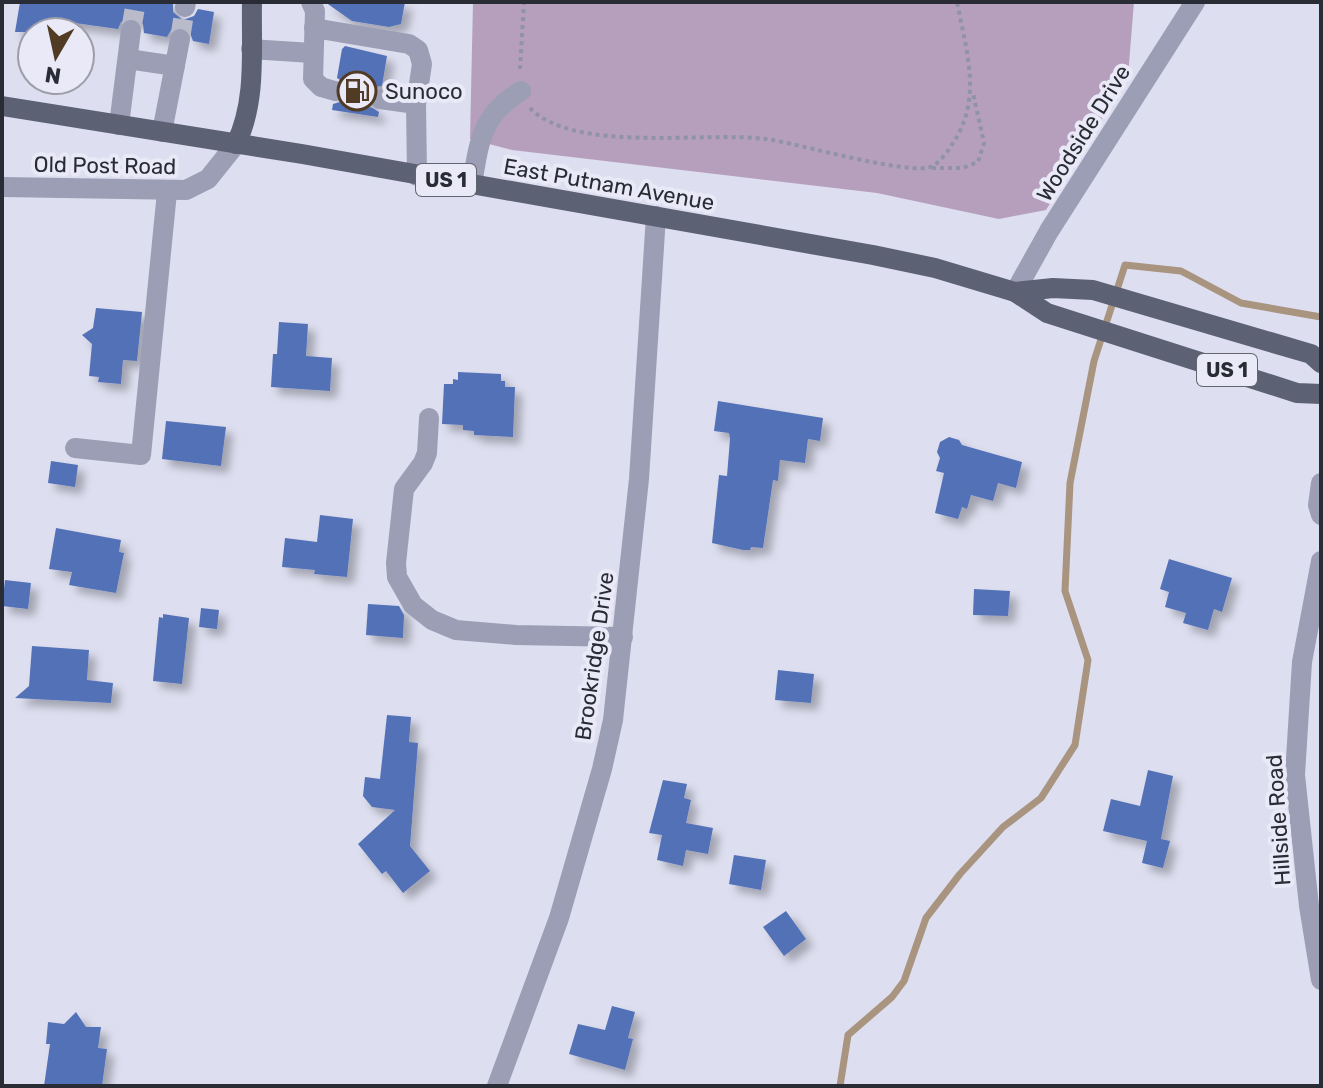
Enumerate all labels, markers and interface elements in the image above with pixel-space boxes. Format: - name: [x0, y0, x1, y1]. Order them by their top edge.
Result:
- north arrow: [16, 16, 96, 96]
- street label: Woodside Drive: [1031, 60, 1136, 206]
- text: N: [43, 61, 63, 90]
- fuel station icon: Sunoco: [336, 70, 378, 112]
- place label: Sunoco: [385, 78, 463, 105]
- street label: Old Post Road: [33, 151, 177, 180]
- street label: East Putnam Avenue: [501, 153, 716, 216]
- road number: US 1: [416, 164, 476, 196]
- road number: US 1: [1197, 354, 1257, 386]
- street label: Brookridge Drive: [569, 570, 620, 742]
- street label: Hillside Road: [1260, 754, 1297, 886]

